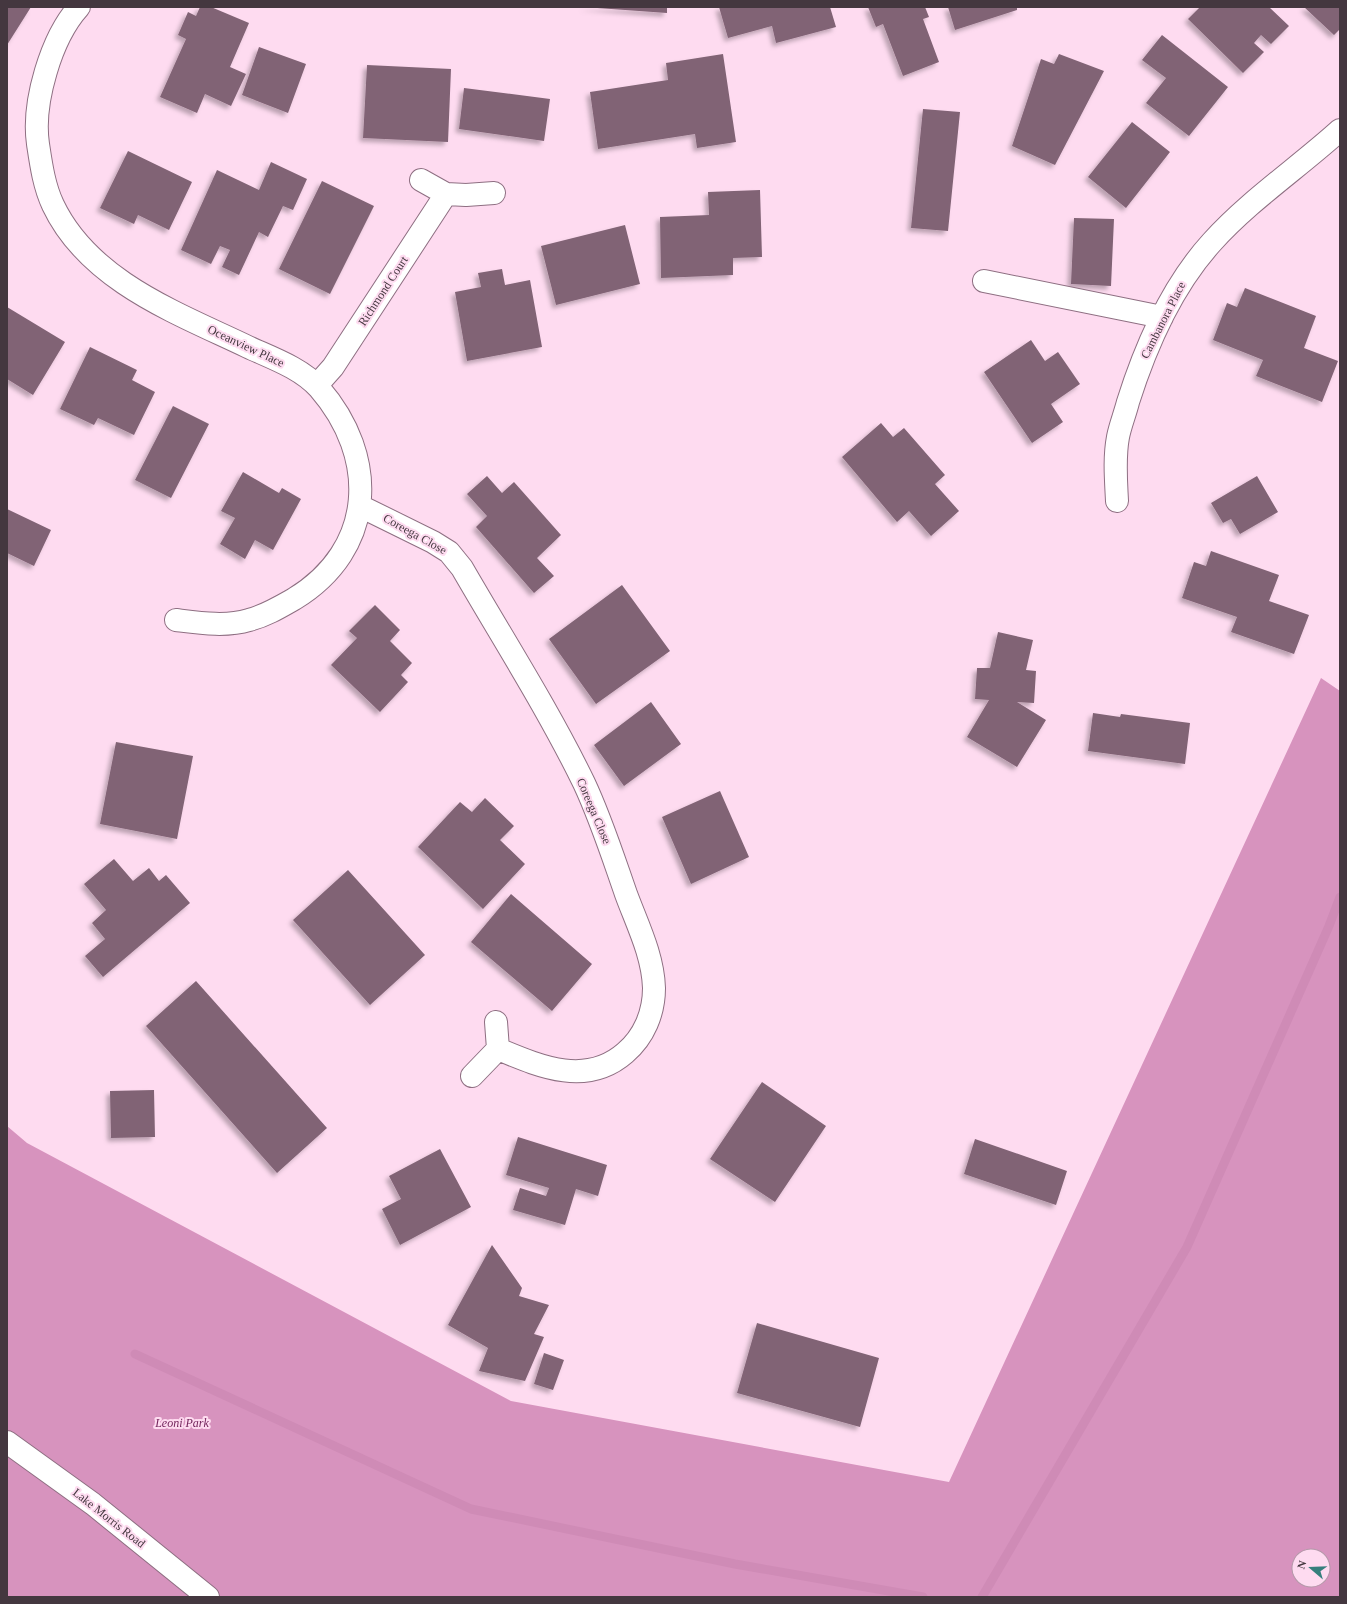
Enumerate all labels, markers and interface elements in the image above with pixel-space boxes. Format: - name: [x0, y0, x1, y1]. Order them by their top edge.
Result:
- street label: Richmond Court: [355, 253, 411, 329]
- street label: Cambanora Place: [1138, 279, 1188, 361]
- street label: Oceanview Place: [205, 322, 287, 370]
- street label: Coreega Close: [381, 511, 449, 557]
- street label: Coreega Close: [574, 776, 614, 846]
- park label: Leoni Park: [154, 1416, 209, 1430]
- street label: Lake Morris Road: [70, 1485, 148, 1551]
- north arrow: [1291, 1548, 1331, 1588]
- text: N: [1295, 1559, 1309, 1570]

